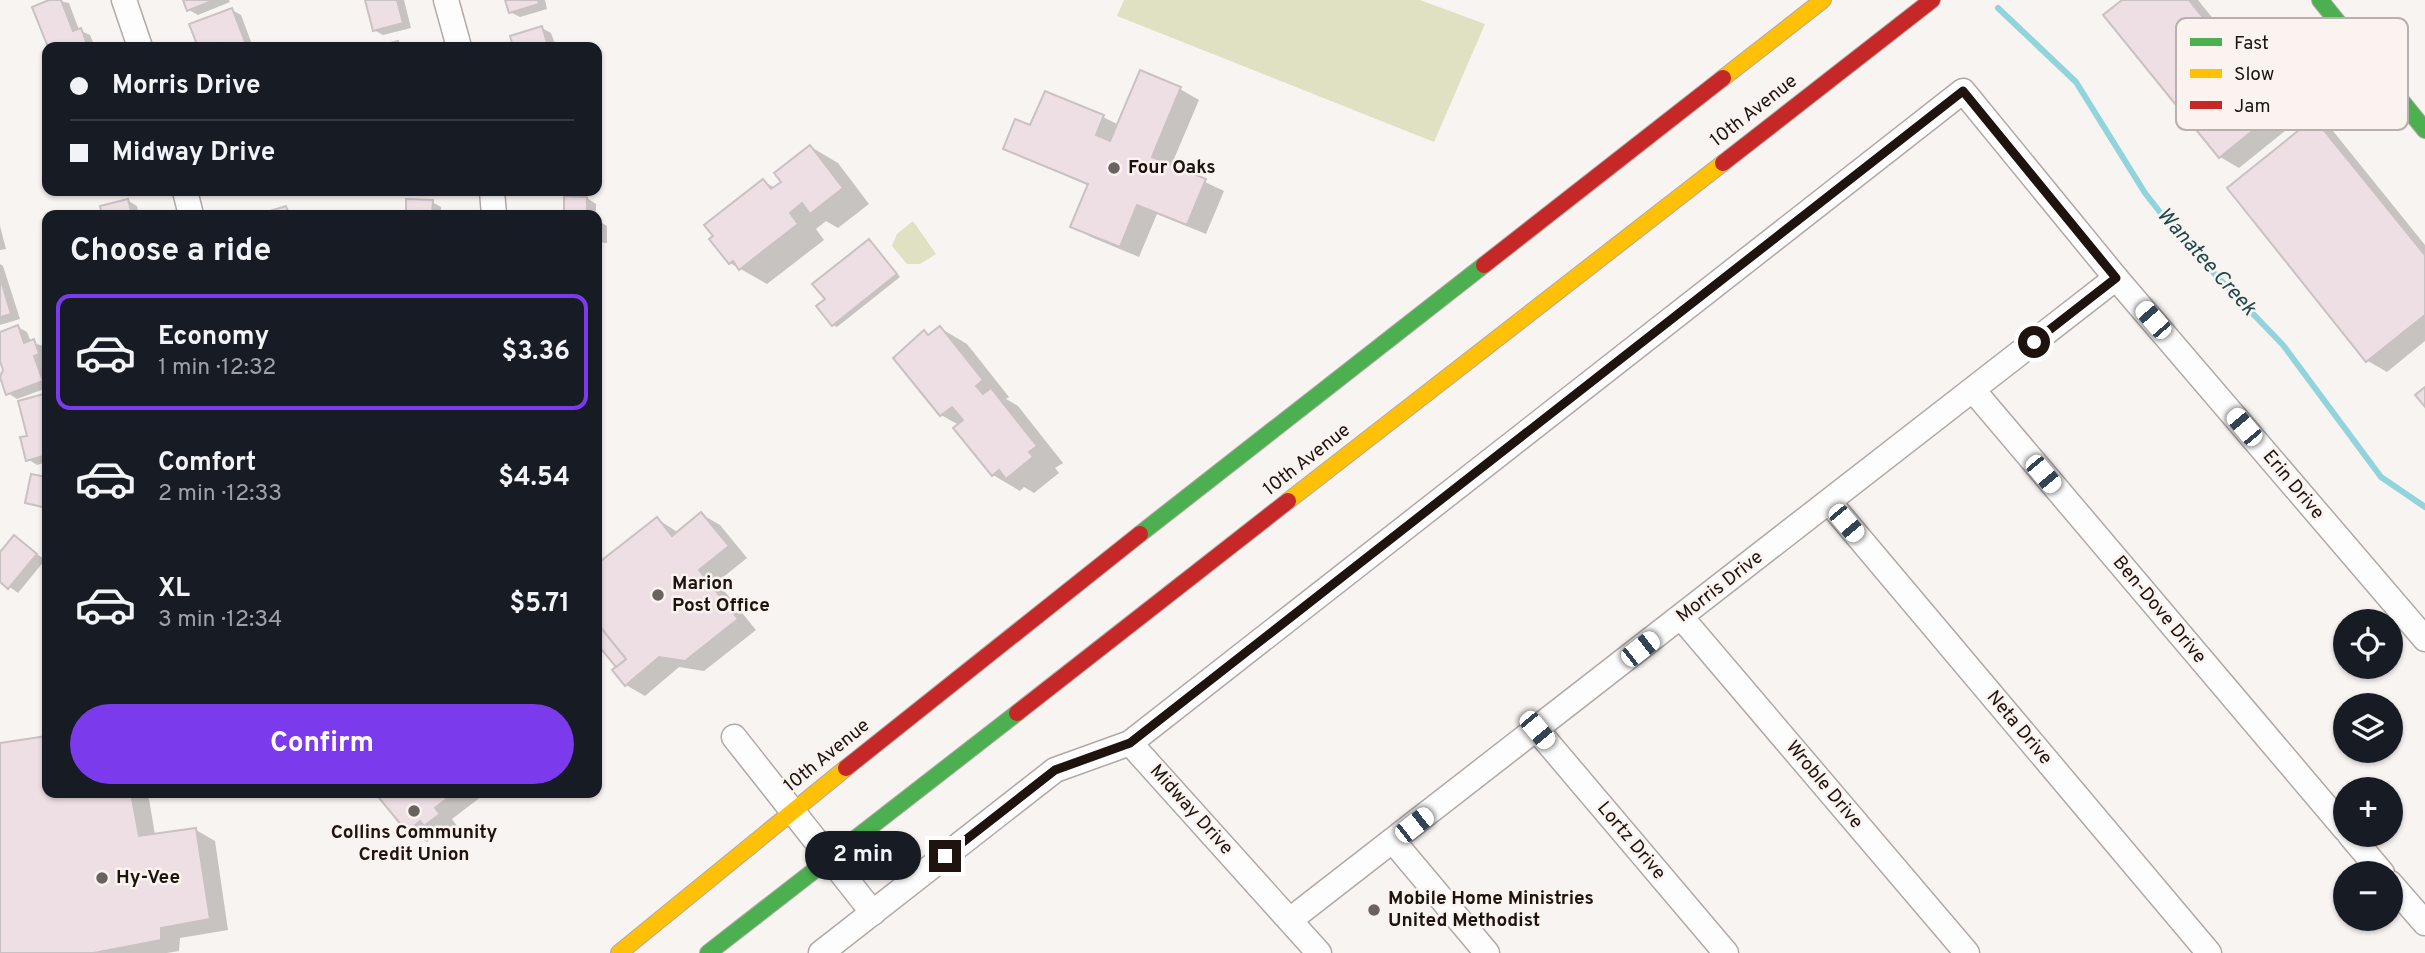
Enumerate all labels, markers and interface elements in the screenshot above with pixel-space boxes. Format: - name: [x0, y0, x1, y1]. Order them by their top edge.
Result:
- legend: [2176, 18, 2408, 130]
- text: Fast: [2234, 32, 2269, 56]
- text: Slow: [2234, 63, 2274, 87]
- text: Morris Drive: [112, 70, 261, 103]
- street label: 10th Avenue: [1706, 70, 1802, 152]
- text: Jam: [2234, 95, 2271, 119]
- text: Midway Drive: [112, 137, 275, 170]
- place label: Four Oaks: [1128, 156, 1216, 180]
- marker: Four Oaks: [1106, 160, 1122, 176]
- water label: Wanatee Creek: [2150, 202, 2262, 322]
- text: Choose a ride: [70, 232, 271, 272]
- car: [2132, 297, 2175, 343]
- icon: car: [74, 321, 137, 384]
- text: Economy: [158, 321, 269, 354]
- route start: [2018, 326, 2050, 358]
- text: $3.36: [501, 336, 570, 369]
- text: 1 min · 12:32: [158, 354, 276, 383]
- car: [2223, 404, 2266, 450]
- street label: 10th Avenue: [1259, 419, 1355, 501]
- street label: Erin Drive: [2257, 445, 2329, 525]
- icon: car: [74, 447, 137, 510]
- text: Comfort: [158, 447, 256, 480]
- car: [2022, 451, 2065, 497]
- text: $4.54: [498, 462, 570, 495]
- text: 2 min · 12:33: [158, 480, 282, 509]
- car: [1825, 500, 1868, 546]
- street label: Morris Drive: [1672, 546, 1768, 628]
- street label: Ben-Dove Drive: [2107, 551, 2211, 669]
- place label: Marion Post Office: [672, 572, 770, 618]
- icon: car: [74, 573, 137, 636]
- text: XL: [158, 573, 190, 606]
- marker: Marion Post Office: [650, 587, 666, 603]
- text: $5.71: [510, 588, 570, 621]
- text: 3 min · 12:34: [158, 606, 282, 635]
- map controls: [2333, 609, 2403, 931]
- button: locate: [2333, 609, 2403, 679]
- car: [1617, 628, 1664, 670]
- street label: Neta Drive: [1981, 686, 2057, 770]
- button: layers: [2333, 693, 2403, 763]
- button: Confirm: [70, 704, 574, 784]
- car: [1516, 707, 1559, 753]
- street label: 10th Avenue: [779, 714, 875, 798]
- street label: Wroble Drive: [1780, 736, 1868, 834]
- street label: Midway Drive: [1144, 760, 1238, 860]
- button: +: [2333, 777, 2403, 847]
- street label: Lortz Drive: [1591, 797, 1671, 885]
- marker: Collins Community Credit Union: [406, 803, 422, 819]
- car: [1391, 804, 1438, 846]
- place label: Collins Community Credit Union: [331, 821, 497, 867]
- callout: 2 min: [805, 832, 920, 880]
- route end: [929, 840, 961, 872]
- text: 2 min: [833, 841, 893, 870]
- button: −: [2333, 861, 2403, 931]
- place label: Hy-Vee: [116, 866, 180, 890]
- marker: Hy-Vee: [94, 870, 110, 886]
- place label: Mobile Home Ministries United Methodist: [1388, 887, 1594, 933]
- marker: Mobile Home Ministries United Methodist: [1366, 902, 1382, 918]

